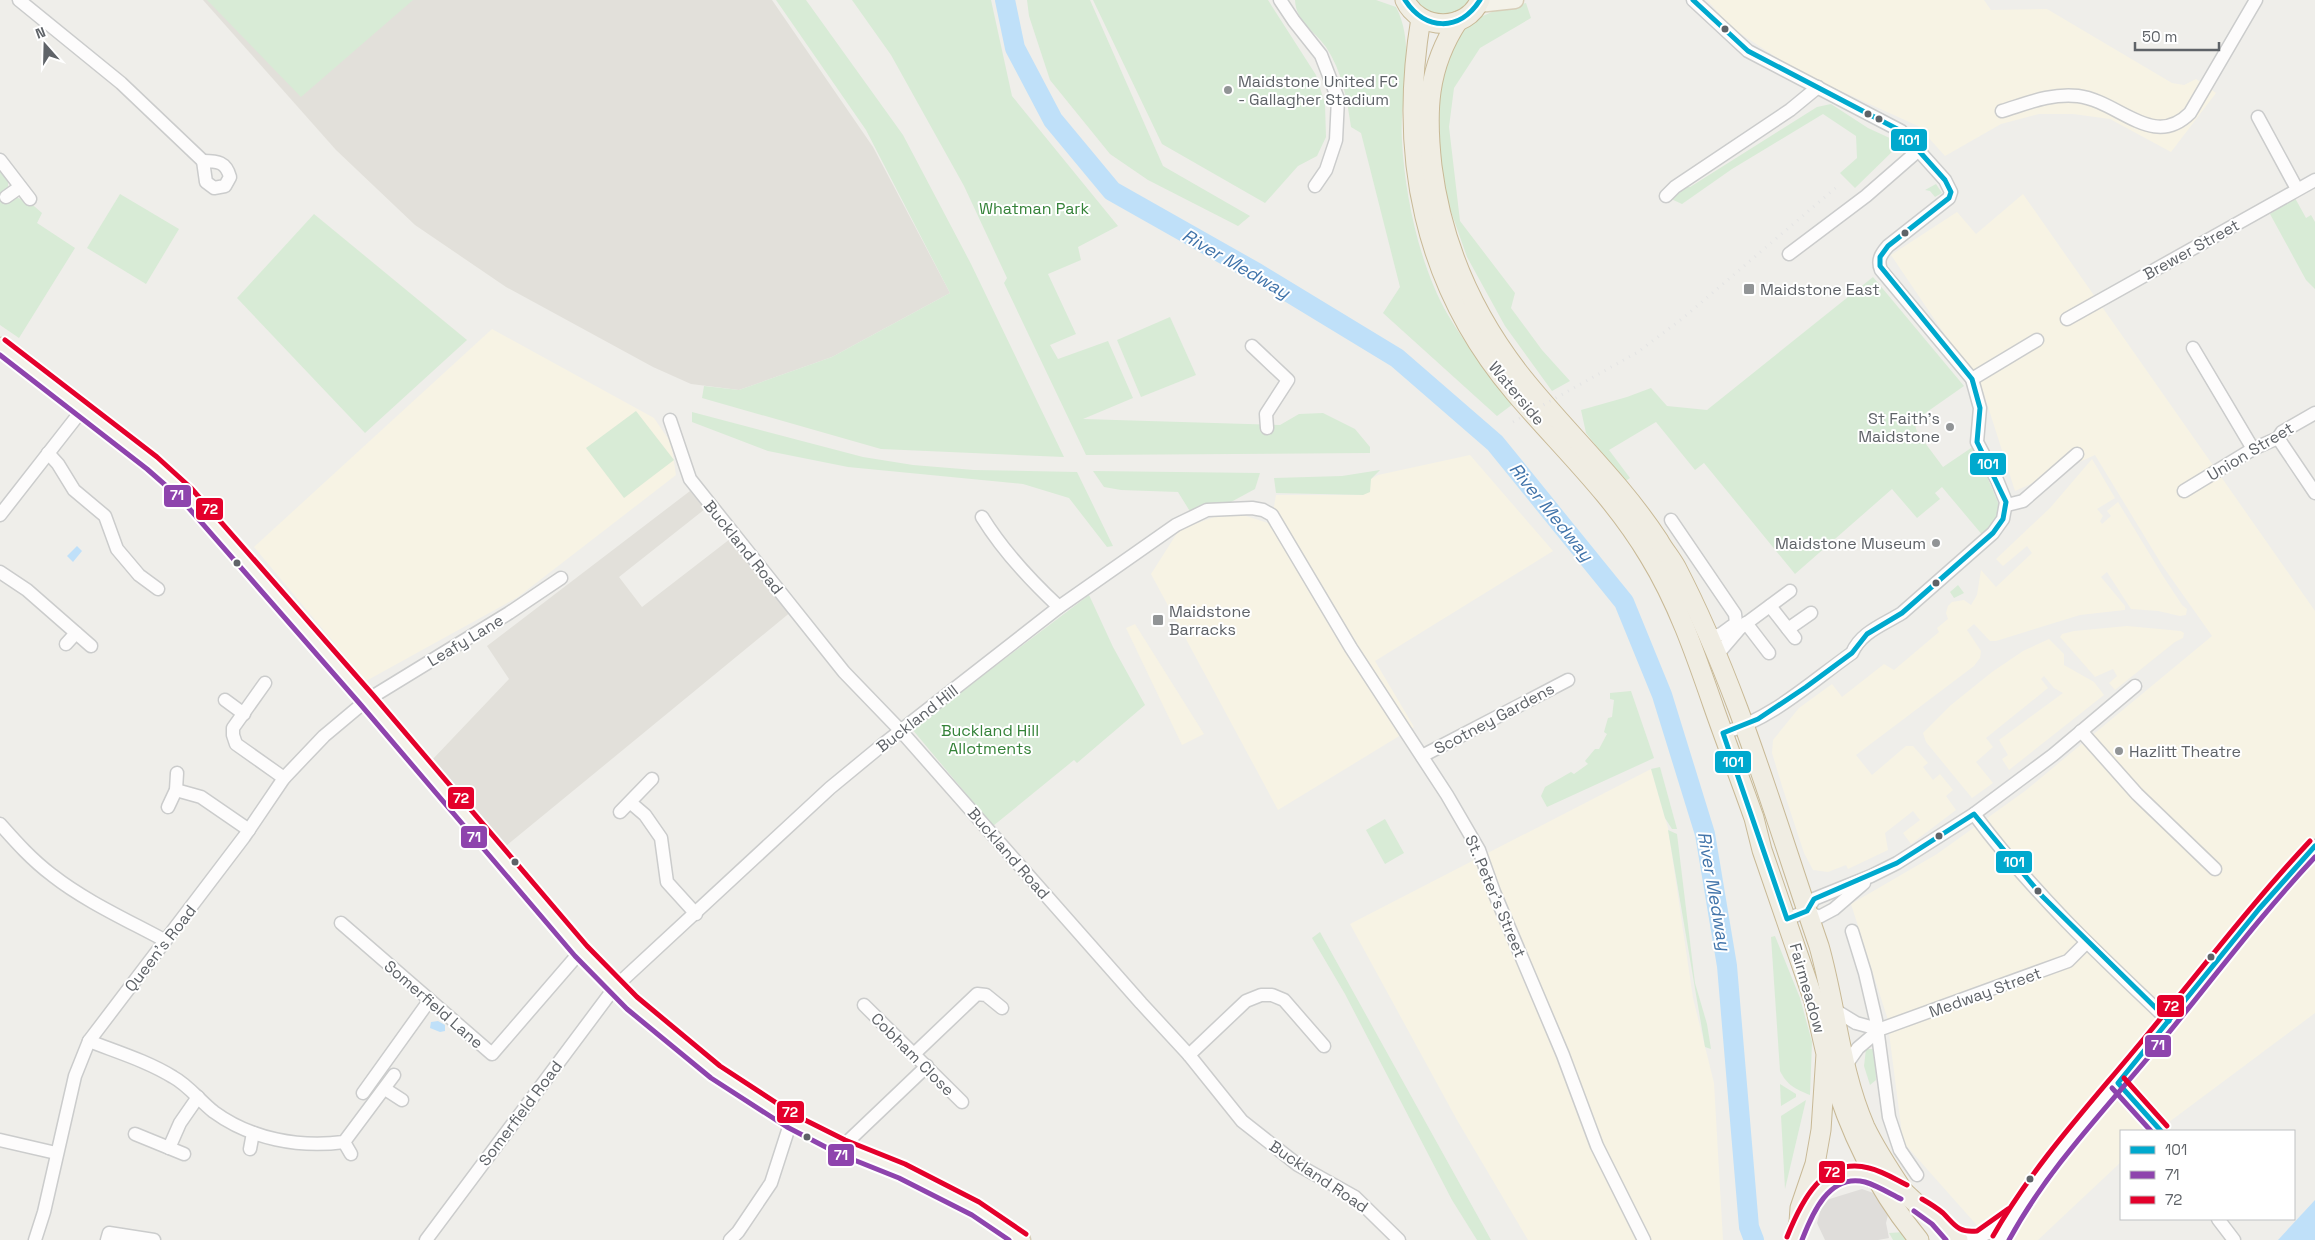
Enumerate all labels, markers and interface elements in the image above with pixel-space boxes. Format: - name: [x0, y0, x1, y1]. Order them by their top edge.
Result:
- north arrow: [20, 20, 70, 70]
- scale bar: [2135, 20, 2219, 52]
- text: N: [33, 23, 48, 43]
- unlabelled marker: [1720, 24, 1730, 34]
- text: 50 m: [2142, 27, 2177, 46]
- place label: Maidstone United FC - Gallagher Stadium: [1238, 71, 1398, 110]
- marker: Maidstone United FC - Gallagher Stadium: [1222, 84, 1234, 96]
- unlabelled marker: [1863, 109, 1873, 119]
- unlabelled marker: [1874, 114, 1884, 124]
- line badge: 101: [1890, 128, 1928, 152]
- text: 101: [1898, 131, 1920, 149]
- park label: Whatman Park: [979, 198, 1089, 219]
- street label: Brewer Street: [2139, 214, 2243, 285]
- water label: River Medway: [1178, 224, 1295, 304]
- unlabelled marker: [1900, 228, 1910, 238]
- place label: Maidstone East: [1760, 279, 1880, 300]
- marker: Maidstone East: [1742, 282, 1756, 296]
- street label: Waterside: [1484, 357, 1549, 430]
- place label: St Faith's Maidstone: [1858, 408, 1940, 447]
- street label: Union Street: [2203, 417, 2297, 485]
- marker: St Faith's Maidstone: [1944, 421, 1956, 433]
- line badge: 101: [1969, 452, 2007, 476]
- text: 101: [1977, 455, 1999, 473]
- water label: River Medway: [1505, 458, 1599, 566]
- line badge: 71: [163, 484, 192, 508]
- text: 71: [170, 486, 184, 504]
- street label: Buckland Road: [699, 496, 788, 599]
- line badge: 72: [195, 497, 224, 521]
- text: 72: [202, 500, 218, 518]
- place label: Maidstone Museum: [1775, 533, 1926, 554]
- marker: Maidstone Museum: [1930, 537, 1942, 549]
- unlabelled marker: [232, 558, 242, 568]
- unlabelled marker: [1931, 578, 1941, 588]
- place label: Maidstone Barracks: [1169, 601, 1251, 640]
- street label: Leafy Lane: [423, 610, 507, 671]
- marker: Maidstone Barracks: [1151, 613, 1165, 627]
- street label: Scotney Gardens: [1431, 678, 1558, 759]
- street label: Buckland Hill: [872, 680, 962, 757]
- park label: Buckland Hill Allotments: [941, 720, 1039, 759]
- place label: Hazlitt Theatre: [2129, 741, 2241, 762]
- marker: Hazlitt Theatre: [2113, 745, 2125, 757]
- line badge: 101: [1714, 750, 1752, 774]
- text: 101: [1722, 753, 1744, 771]
- line badge: 72: [447, 786, 475, 810]
- text: 72: [453, 789, 469, 807]
- street label: Buckland Road: [963, 803, 1054, 904]
- line badge: 71: [460, 825, 488, 849]
- text: 71: [467, 828, 481, 846]
- water label: River Medway: [1693, 830, 1736, 953]
- unlabelled marker: [1934, 831, 1944, 841]
- street label: St. Peter's Street: [1460, 832, 1531, 961]
- line badge: 101: [1995, 850, 2033, 874]
- text: 101: [2003, 853, 2025, 871]
- unlabelled marker: [510, 857, 520, 867]
- unlabelled marker: [2033, 886, 2043, 896]
- street label: Queen's Road: [120, 901, 201, 996]
- street label: Fairmeadow: [1785, 941, 1830, 1036]
- unlabelled marker: [2206, 952, 2216, 962]
- street label: Somerfield Lane: [380, 956, 488, 1053]
- street label: Medway Street: [1926, 962, 2044, 1023]
- line badge: 72: [2156, 994, 2185, 1018]
- text: 72: [2163, 997, 2179, 1015]
- street label: Cobham Close: [867, 1008, 959, 1100]
- line badge: 71: [2144, 1034, 2172, 1058]
- text: 71: [2151, 1036, 2165, 1054]
- street label: Somerfield Road: [474, 1056, 567, 1170]
- line badge: 72: [776, 1100, 805, 1124]
- text: 72: [782, 1103, 798, 1121]
- legend: [2120, 1130, 2295, 1220]
- unlabelled marker: [802, 1132, 812, 1142]
- street label: Buckland Road: [1265, 1136, 1372, 1217]
- text: 101: [2165, 1140, 2187, 1159]
- line badge: 71: [827, 1143, 855, 1167]
- text: 71: [834, 1146, 848, 1164]
- line badge: 72: [1818, 1160, 1846, 1184]
- text: 72: [1824, 1163, 1840, 1181]
- text: 71: [2165, 1165, 2180, 1184]
- unlabelled marker: [2025, 1174, 2035, 1184]
- text: 72: [2165, 1190, 2182, 1209]

